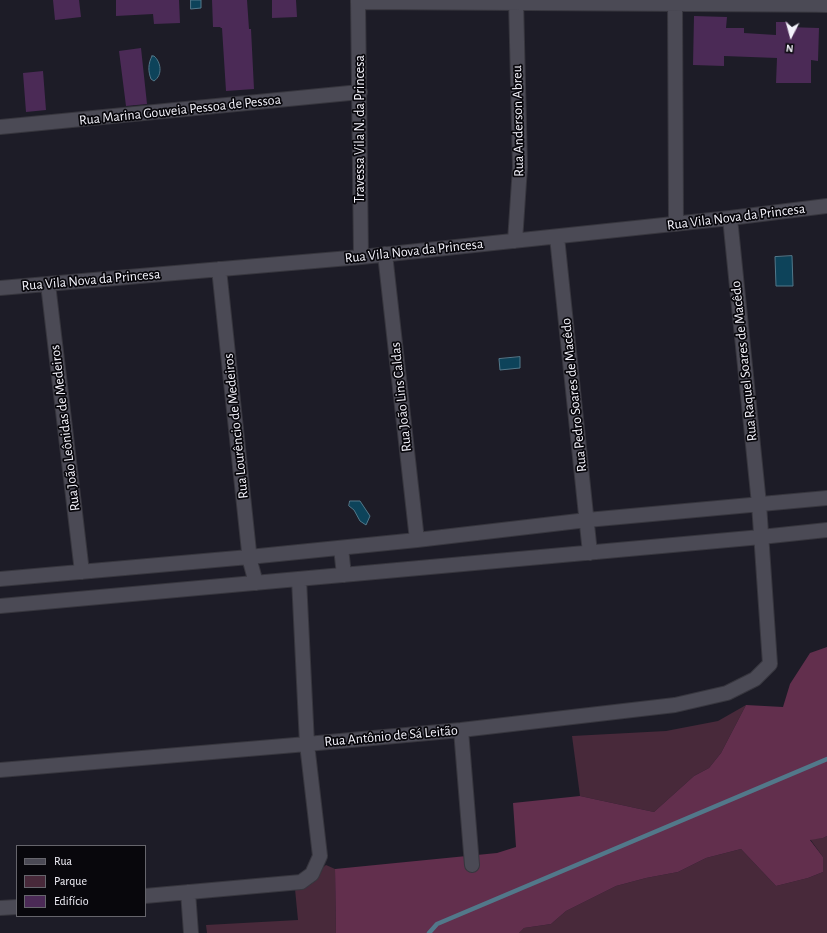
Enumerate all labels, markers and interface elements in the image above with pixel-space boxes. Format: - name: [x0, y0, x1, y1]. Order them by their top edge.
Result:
- north arrow: [771, 16, 811, 56]
- text: N: [785, 43, 794, 54]
- street label: Travessa Vila N. da Princesa: [352, 55, 368, 203]
- street label: Rua Anderson Abreu: [509, 65, 527, 177]
- street label: Rua Marina Gouveia Pessoa de Pessoa: [78, 91, 282, 129]
- street label: Rua Vila Nova da Princesa: [666, 200, 806, 234]
- street label: Rua Vila Nova da Princesa: [344, 235, 484, 267]
- street label: Rua Vila Nova da Princesa: [21, 266, 161, 294]
- street label: Rua Raquel Soares de Macêdo: [727, 280, 761, 442]
- street label: Rua Pedro Soares de Macêdo: [558, 317, 590, 473]
- street label: Rua João Lins Caldas: [387, 341, 415, 453]
- street label: Rua João Leônidas de Medeiros: [46, 344, 84, 512]
- street label: Rua Lourêncio de Medeiros: [220, 353, 252, 499]
- street label: Rua Antônio de Sá Leitão: [324, 722, 458, 750]
- legend: [16, 845, 146, 917]
- text: Rua: [54, 855, 72, 867]
- text: Parque: [54, 875, 87, 887]
- text: Edifício: [54, 895, 89, 907]

